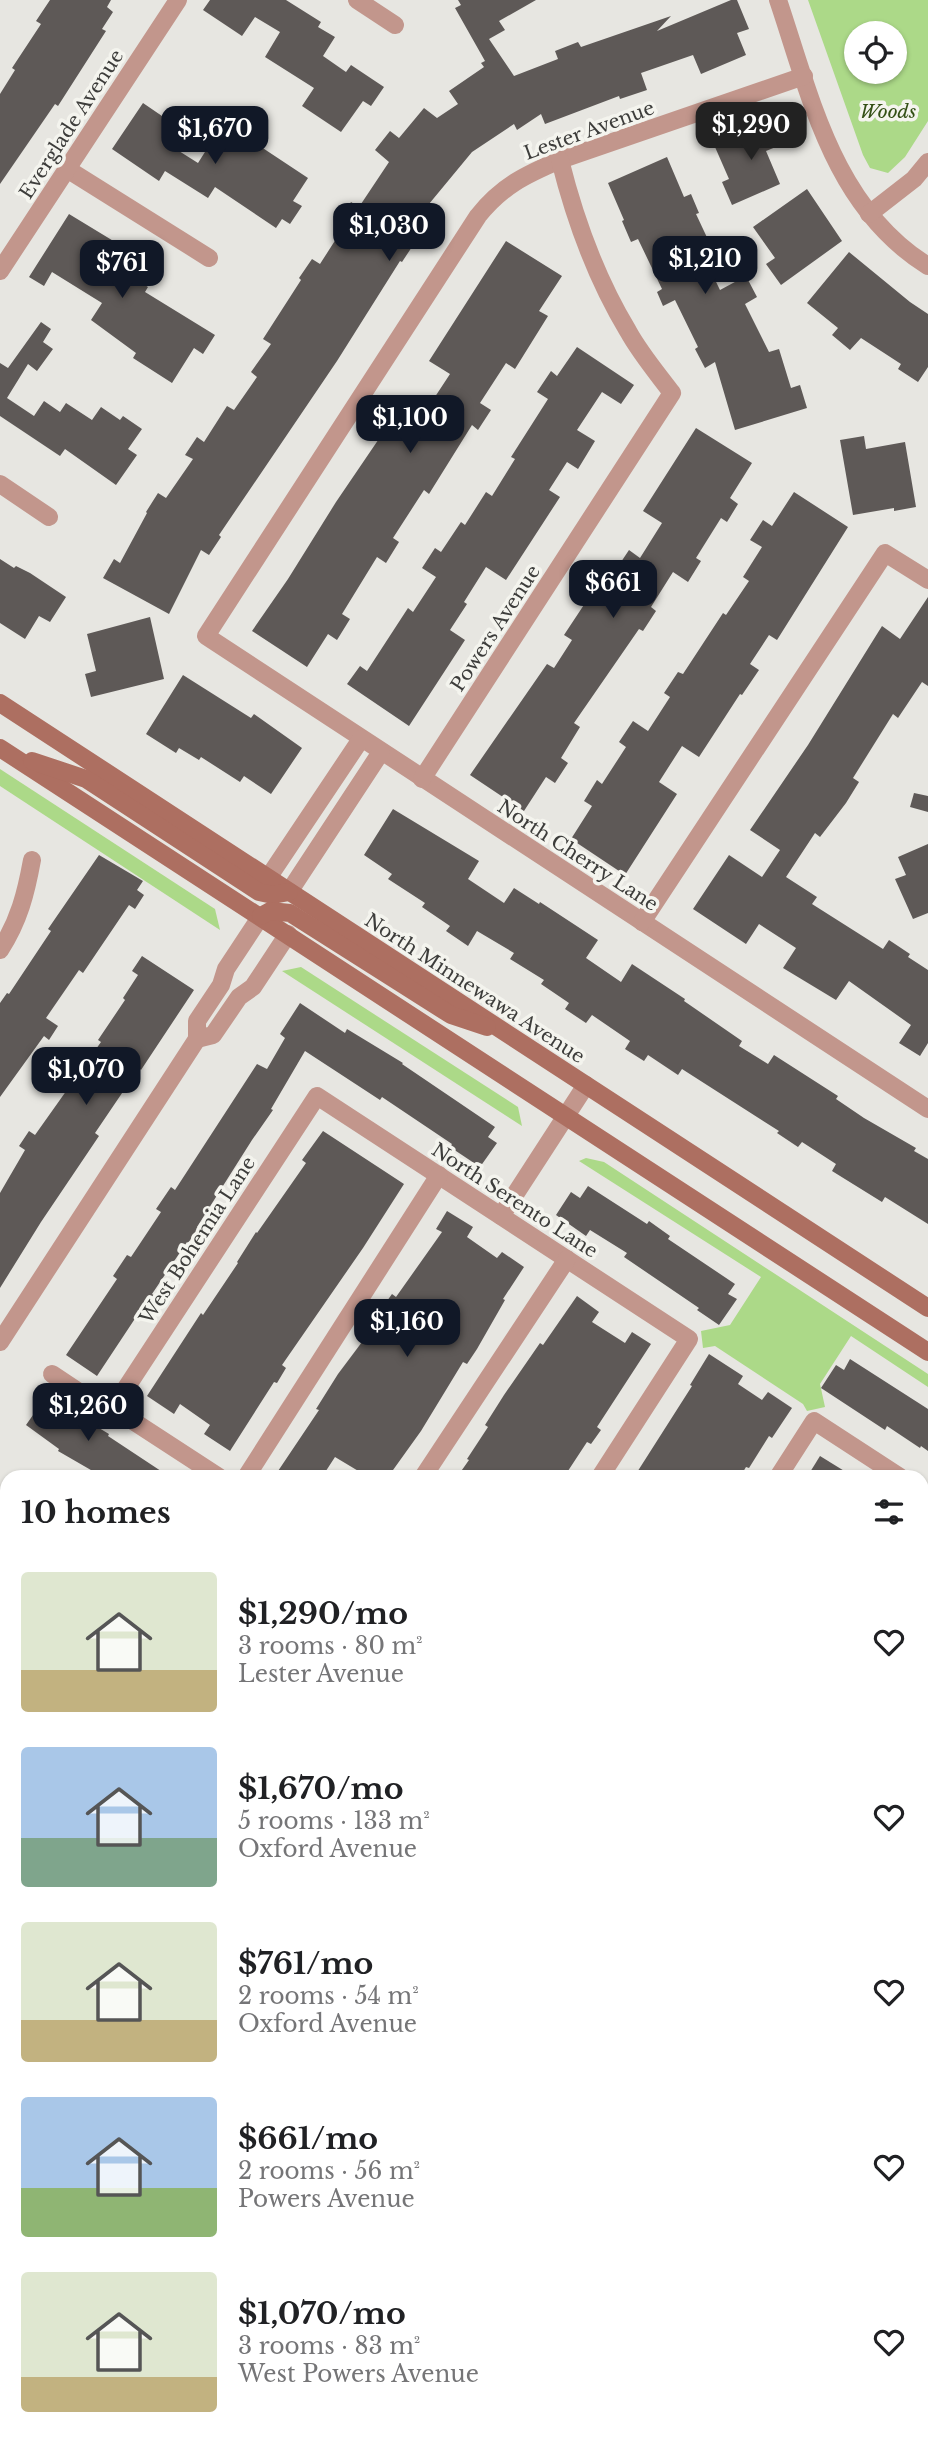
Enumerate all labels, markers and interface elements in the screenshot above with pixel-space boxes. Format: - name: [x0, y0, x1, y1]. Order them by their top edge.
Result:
- map controls: [844, 21, 907, 84]
- button: locate: [844, 21, 907, 84]
- street label: Everglade Avenue: [15, 45, 128, 203]
- street label: Lester Avenue: [521, 96, 657, 165]
- park label: Woods: [860, 100, 916, 123]
- pin: $1,290: [694, 102, 808, 162]
- pin: $1,670: [158, 106, 272, 166]
- text: $1,290: [712, 111, 790, 139]
- text: $1,670: [177, 115, 253, 143]
- pin: $1,030: [332, 204, 446, 263]
- text: $1,030: [349, 212, 429, 240]
- pin: $1,210: [648, 236, 762, 296]
- pin: $761: [81, 240, 163, 300]
- text: $1,210: [668, 245, 742, 273]
- text: $761: [96, 249, 148, 277]
- pin: $1,100: [353, 396, 467, 455]
- text: $1,100: [372, 404, 448, 432]
- pin: $661: [572, 560, 654, 620]
- street label: Powers Avenue: [446, 561, 545, 696]
- text: $661: [585, 569, 641, 597]
- street label: North Cherry Lane: [493, 795, 662, 916]
- street label: North Minnewawa Avenue: [361, 909, 589, 1068]
- pin: $1,070: [29, 1048, 143, 1107]
- text: $1,070: [47, 1056, 125, 1084]
- street label: North Serento Lane: [427, 1138, 602, 1263]
- street label: West Bohemia Lane: [134, 1152, 260, 1329]
- pin: $1,160: [350, 1300, 464, 1359]
- text: $1,160: [370, 1308, 444, 1336]
- pin: $1,260: [31, 1384, 145, 1443]
- text: $1,260: [49, 1392, 127, 1420]
- icon: filters: [870, 1493, 908, 1531]
- text: 10 homes: [21, 1494, 171, 1531]
- text: $1,290/mo: [238, 1595, 408, 1632]
- icon: home: [77, 1600, 161, 1684]
- icon: heart: [870, 1623, 908, 1661]
- text: 3 rooms · 80 m²: [238, 1632, 423, 1660]
- text: Lester Avenue: [238, 1660, 404, 1688]
- text: $1,670/mo: [238, 1770, 404, 1807]
- icon: home: [77, 1775, 161, 1859]
- icon: heart: [870, 1798, 908, 1836]
- text: 5 rooms · 133 m²: [238, 1807, 430, 1835]
- text: Oxford Avenue: [238, 1835, 417, 1863]
- text: $761/mo: [238, 1945, 373, 1982]
- icon: home: [77, 1950, 161, 2034]
- icon: heart: [870, 1973, 908, 2011]
- text: 2 rooms · 54 m²: [238, 1982, 419, 2010]
- text: Oxford Avenue: [238, 2010, 417, 2038]
- text: $661/mo: [238, 2120, 378, 2157]
- icon: home: [77, 2125, 161, 2209]
- icon: heart: [870, 2148, 908, 2186]
- text: 2 rooms · 56 m²: [238, 2157, 420, 2185]
- text: Powers Avenue: [238, 2185, 415, 2213]
- text: $1,070/mo: [238, 2295, 406, 2332]
- icon: home: [77, 2300, 161, 2384]
- icon: heart: [870, 2323, 908, 2361]
- text: 3 rooms · 83 m²: [238, 2332, 420, 2360]
- text: West Powers Avenue: [238, 2360, 479, 2388]

